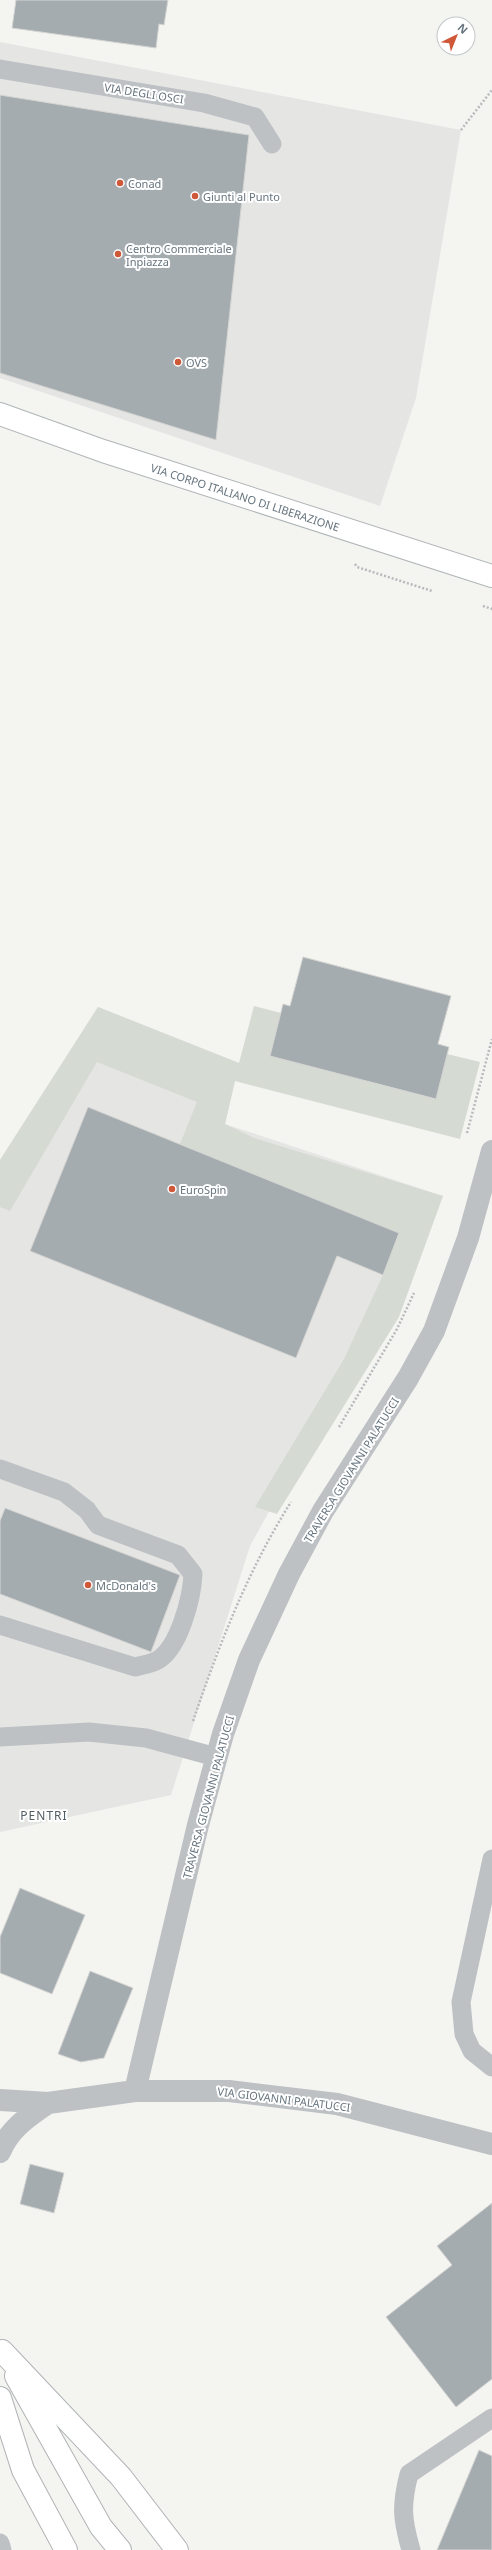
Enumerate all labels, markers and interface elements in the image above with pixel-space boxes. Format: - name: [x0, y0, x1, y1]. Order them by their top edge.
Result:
- north arrow: [436, 16, 476, 56]
- text: N: [455, 20, 472, 37]
- street label: VIA DEGLI OSCI: [103, 79, 185, 107]
- place label: Conad: [128, 176, 161, 191]
- marker: Conad: [115, 178, 125, 188]
- place label: Giunti al Punto: [203, 189, 280, 204]
- marker: Giunti al Punto: [190, 191, 200, 201]
- place label: Centro Commerciale Inpiazza: [126, 241, 232, 269]
- marker: Centro Commerciale Inpiazza: [113, 249, 123, 259]
- place label: OVS: [186, 355, 207, 370]
- marker: OVS: [173, 357, 183, 367]
- street label: VIA CORPO ITALIANO DI LIBERAZIONE: [149, 459, 342, 534]
- place label: EuroSpin: [180, 1182, 226, 1197]
- marker: EuroSpin: [167, 1184, 177, 1194]
- street label: TRAVERSA GIOVANNI PALATUCCI: [300, 1394, 402, 1545]
- place label: McDonald's: [96, 1578, 156, 1593]
- marker: McDonald's: [83, 1580, 93, 1590]
- street label: TRAVERSA GIOVANNI PALATUCCI: [179, 1713, 237, 1880]
- district label: PENTRI: [20, 1807, 68, 1824]
- street label: VIA GIOVANNI PALATUCCI: [217, 2083, 352, 2115]

